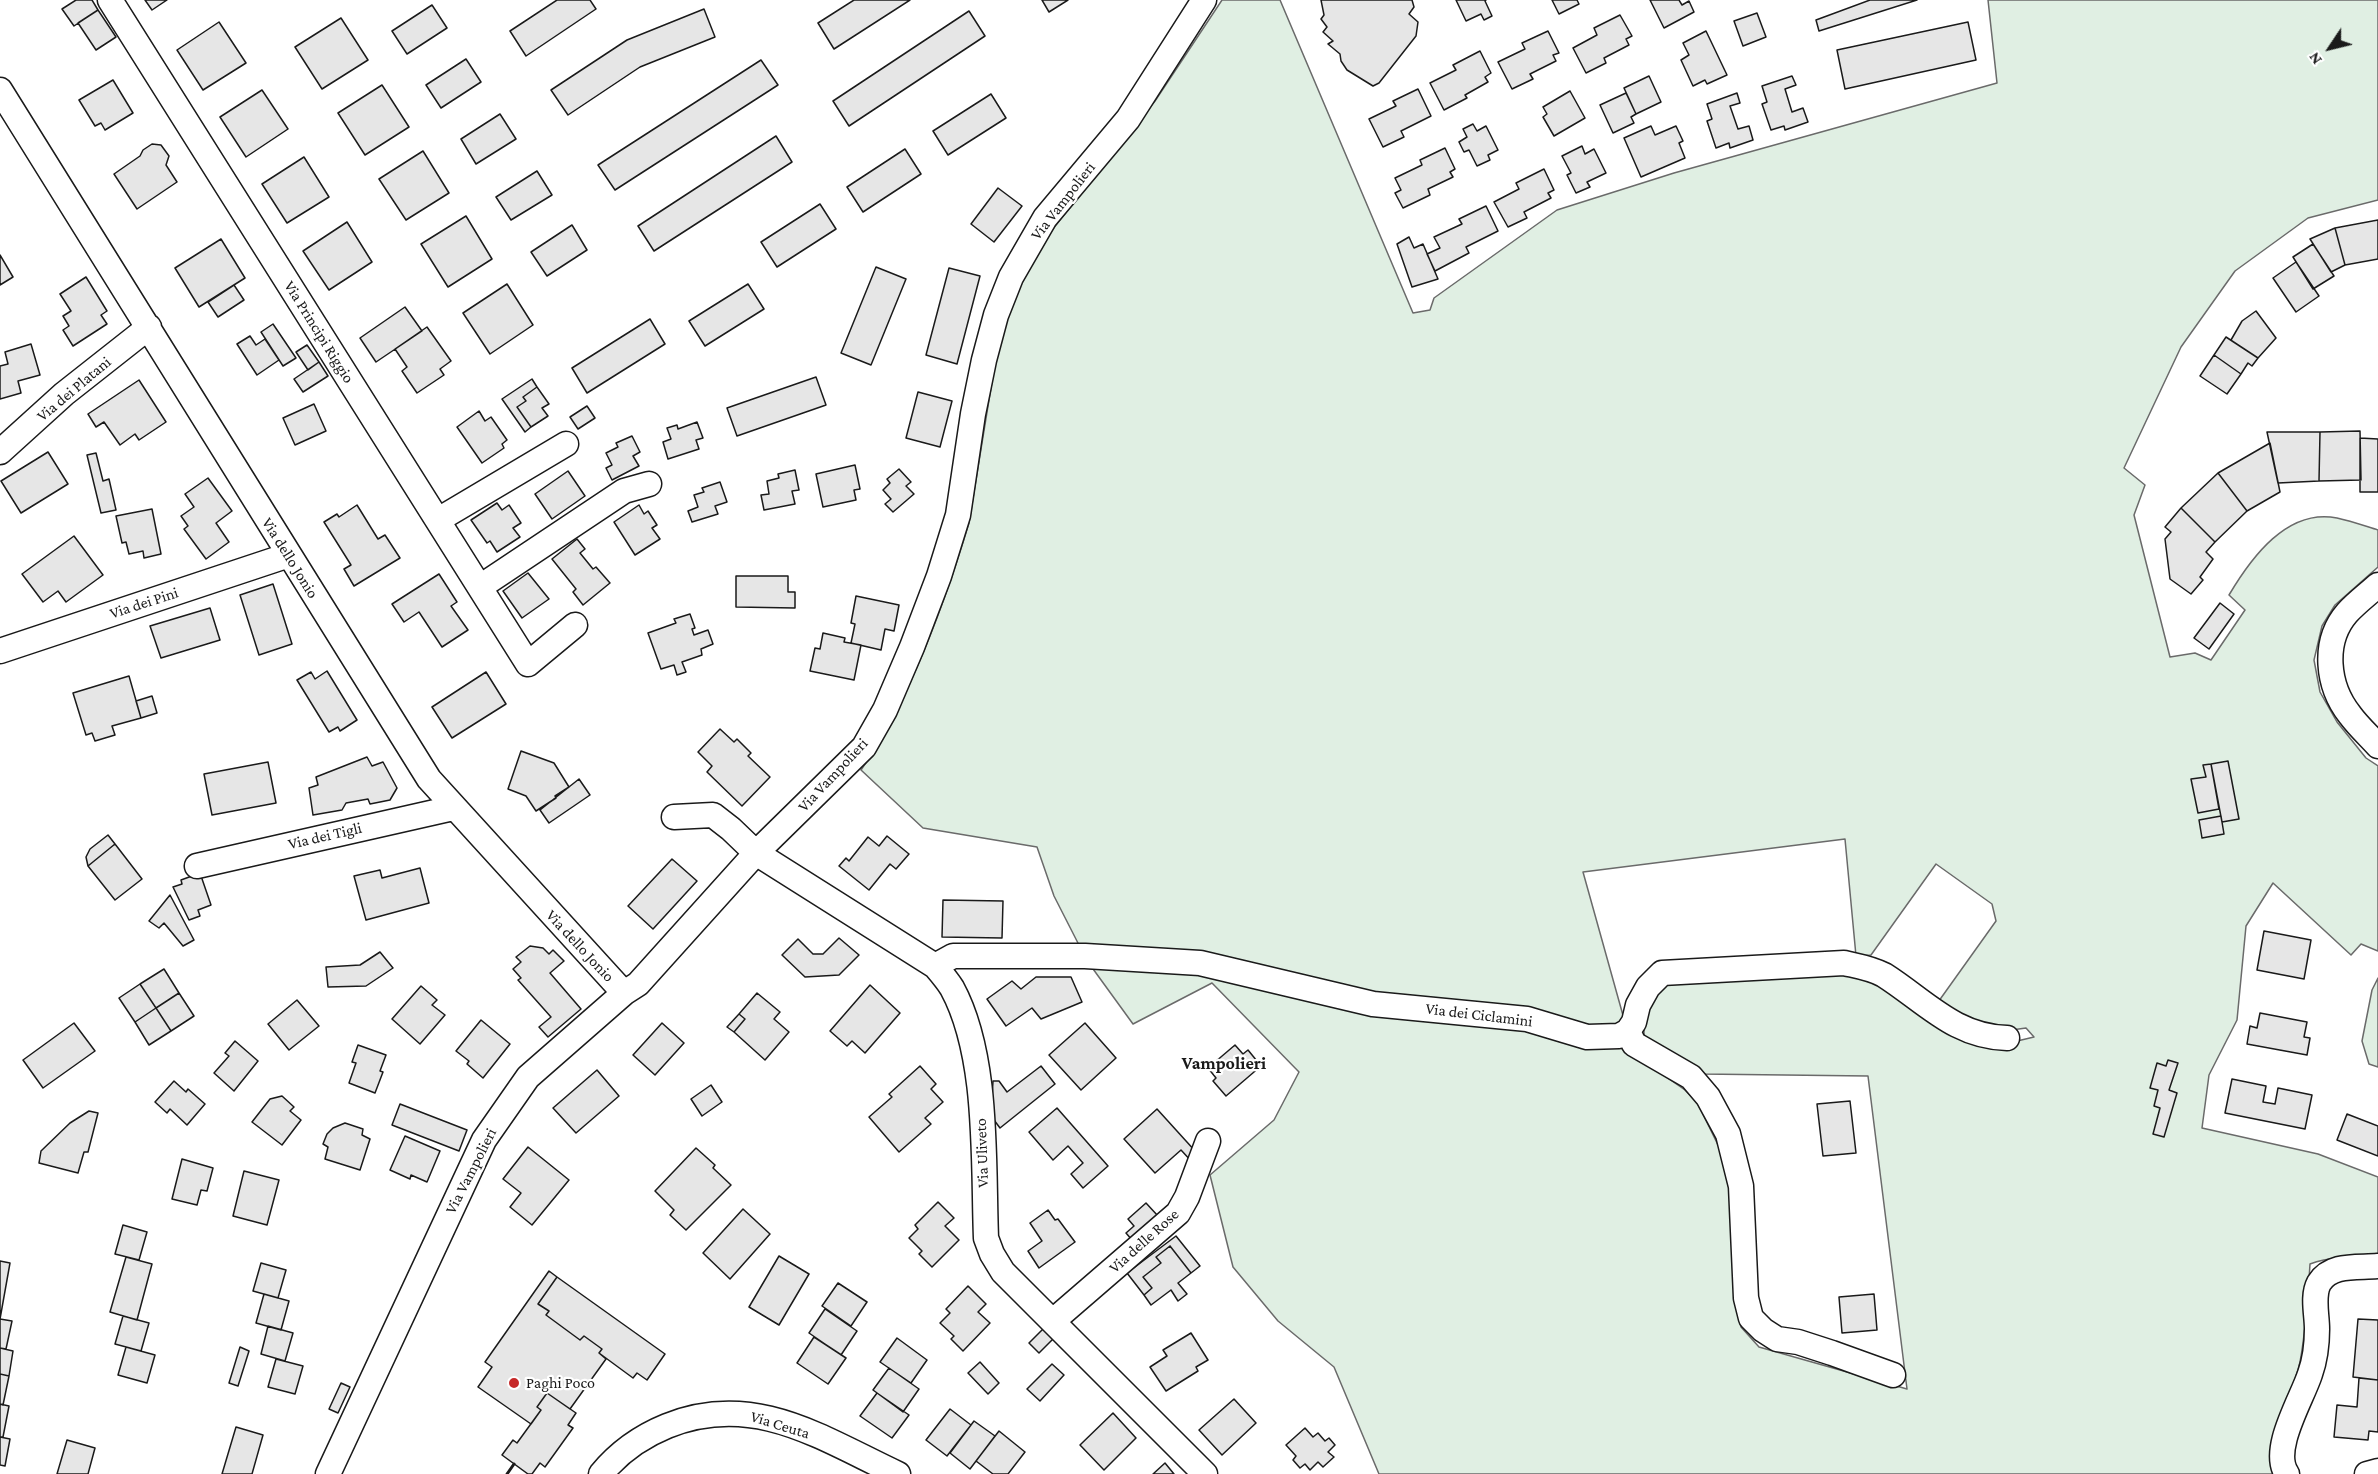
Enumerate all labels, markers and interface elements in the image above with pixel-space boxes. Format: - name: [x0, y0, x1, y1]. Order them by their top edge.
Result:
- north arrow: [2300, 18, 2360, 78]
- text: N: [2305, 49, 2325, 68]
- street label: Via Vampolieri: [1027, 158, 1099, 244]
- street label: Via Principi Riggio: [280, 277, 358, 387]
- street label: Via dei Platani: [33, 352, 115, 426]
- street label: Via dello Jonio: [258, 514, 322, 602]
- street label: Via dei Pini: [107, 583, 181, 623]
- street label: Via Vampolieri: [794, 734, 872, 816]
- street label: Via dei Tigli: [286, 818, 364, 854]
- street label: Via dello Jonio: [542, 906, 618, 986]
- street label: Via dei Ciclamini: [1424, 999, 1534, 1031]
- district label: Vampolieri: [1182, 1052, 1266, 1074]
- street label: Via Uliveto: [971, 1118, 993, 1188]
- street label: Via Vampolieri: [441, 1125, 501, 1217]
- street label: Via delle Rose: [1105, 1205, 1183, 1277]
- place label: Paghi Poco: [526, 1373, 595, 1393]
- marker: Paghi Poco: [507, 1376, 521, 1390]
- street label: Via Ceuta: [748, 1407, 812, 1443]

